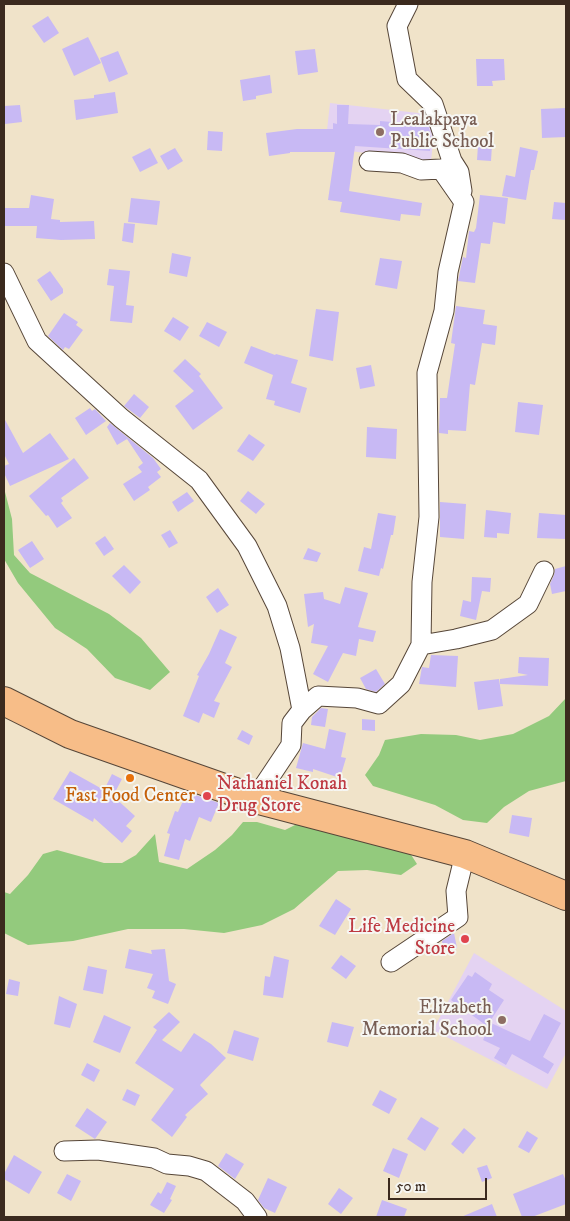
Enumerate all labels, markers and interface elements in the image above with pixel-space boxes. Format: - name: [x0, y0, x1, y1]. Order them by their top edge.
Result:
- place label: Lealakpaya Public School: [390, 110, 494, 154]
- marker: Lealakpaya Public School: [374, 126, 386, 138]
- marker: Fast Food Center: [124, 772, 136, 784]
- place label: Nathaniel Konah Drug Store: [217, 774, 347, 818]
- place label: Fast Food Center: [65, 786, 195, 808]
- marker: Nathaniel Konah Drug Store: [201, 790, 213, 802]
- place label: Life Medicine Store: [348, 917, 455, 961]
- marker: Life Medicine Store: [459, 933, 471, 945]
- place label: Elizabeth Memorial School: [362, 998, 492, 1042]
- marker: Elizabeth Memorial School: [496, 1014, 508, 1026]
- scale bar: [390, 1168, 489, 1200]
- text: 50 m: [396, 1177, 426, 1196]

